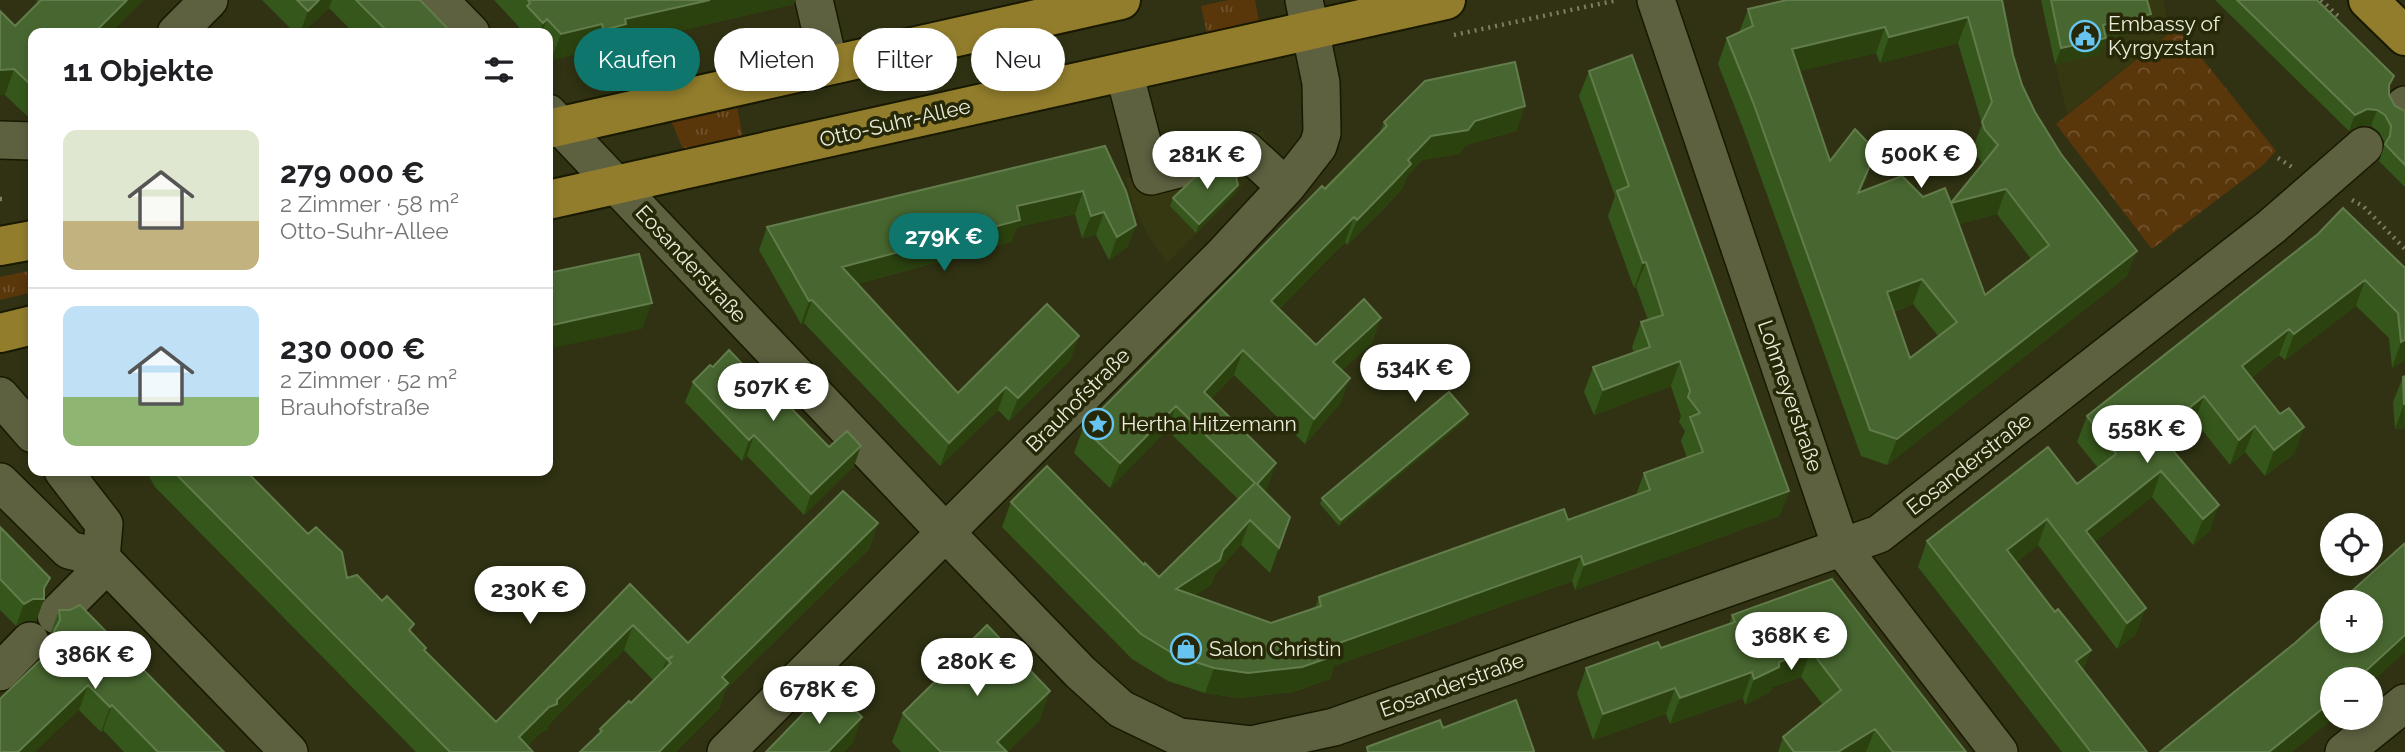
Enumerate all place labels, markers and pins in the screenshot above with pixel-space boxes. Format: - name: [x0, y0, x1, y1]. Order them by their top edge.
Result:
- place label: Embassy of Kyrgyzstan: [2108, 11, 2221, 60]
- public building icon: Embassy of Kyrgyzstan: [2068, 19, 2102, 53]
- pin: 500K €: [1864, 130, 1978, 190]
- pin: 281K €: [1150, 132, 1264, 191]
- pin: 279K €: [887, 214, 1001, 273]
- pin: 534K €: [1358, 344, 1472, 404]
- pin: 507K €: [716, 364, 830, 423]
- pin: 558K €: [2090, 406, 2204, 465]
- place icon: Hertha Hitzemann: [1081, 407, 1115, 441]
- place label: Hertha Hitzemann: [1121, 411, 1297, 436]
- pin: 230K €: [473, 566, 587, 626]
- pin: 368K €: [1734, 612, 1848, 672]
- pin: 386K €: [38, 632, 152, 691]
- shop icon: Salon Christin: [1169, 632, 1203, 666]
- place label: Salon Christin: [1209, 636, 1342, 661]
- pin: 280K €: [920, 638, 1034, 698]
- pin: 678K €: [762, 666, 876, 726]

